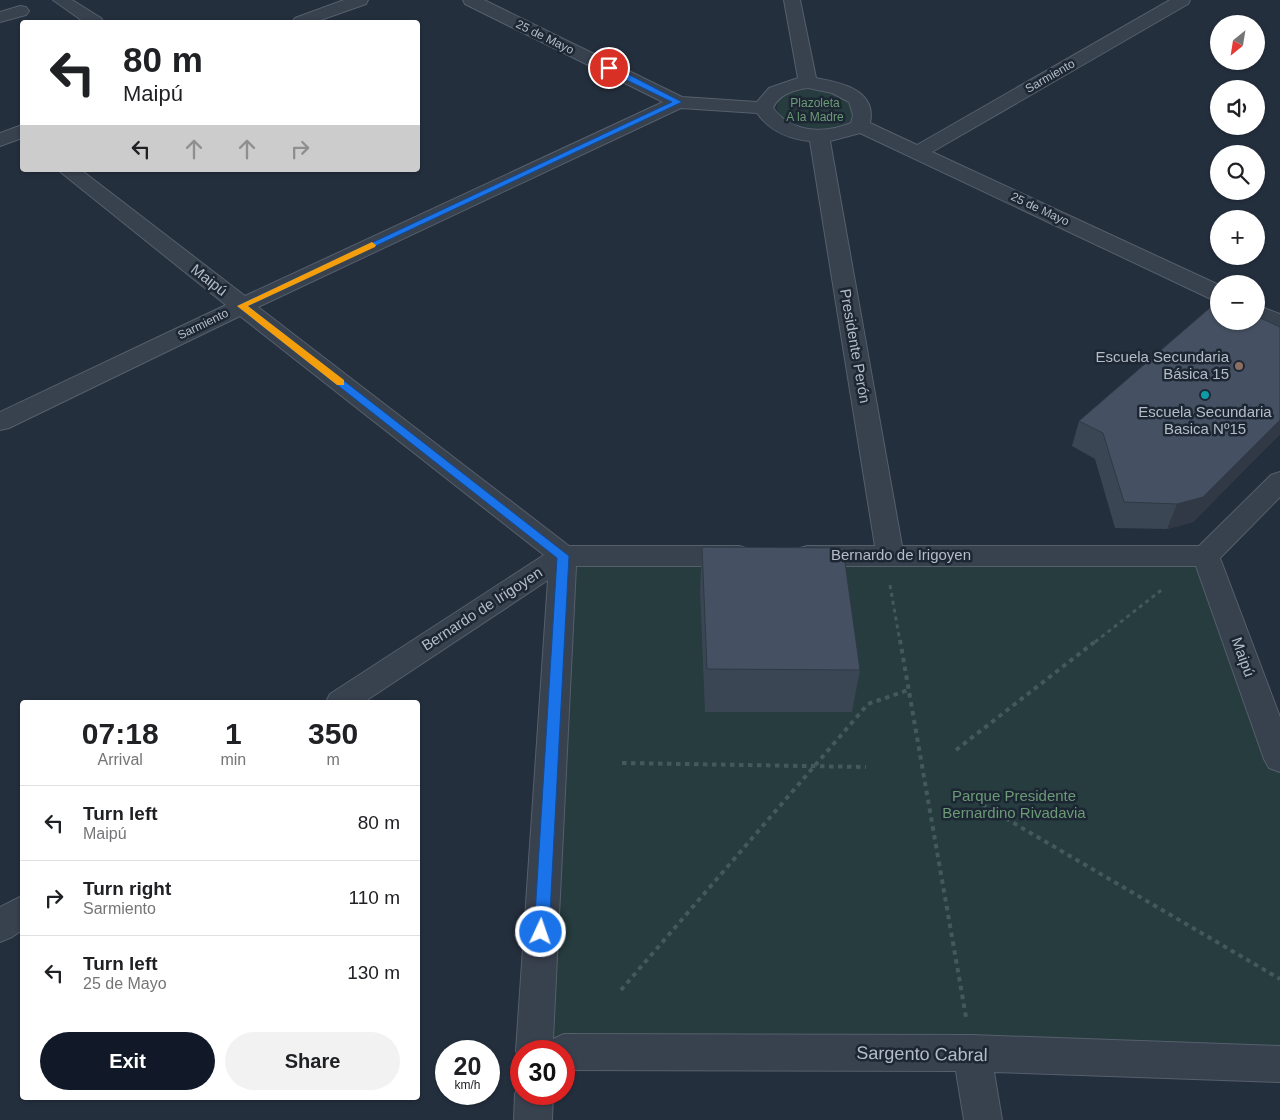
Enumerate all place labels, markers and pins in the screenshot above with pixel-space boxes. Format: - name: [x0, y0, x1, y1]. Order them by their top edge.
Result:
- pin: [588, 47, 630, 89]
- place label: Escuela Secundaria Básica 15: [1096, 348, 1230, 382]
- marker: Escuela Secundaria Básica 15: [1233, 360, 1245, 372]
- marker: Escuela Secundaria Basica Nº15: [1199, 389, 1211, 401]
- place label: Escuela Secundaria Basica Nº15: [1138, 403, 1272, 437]

